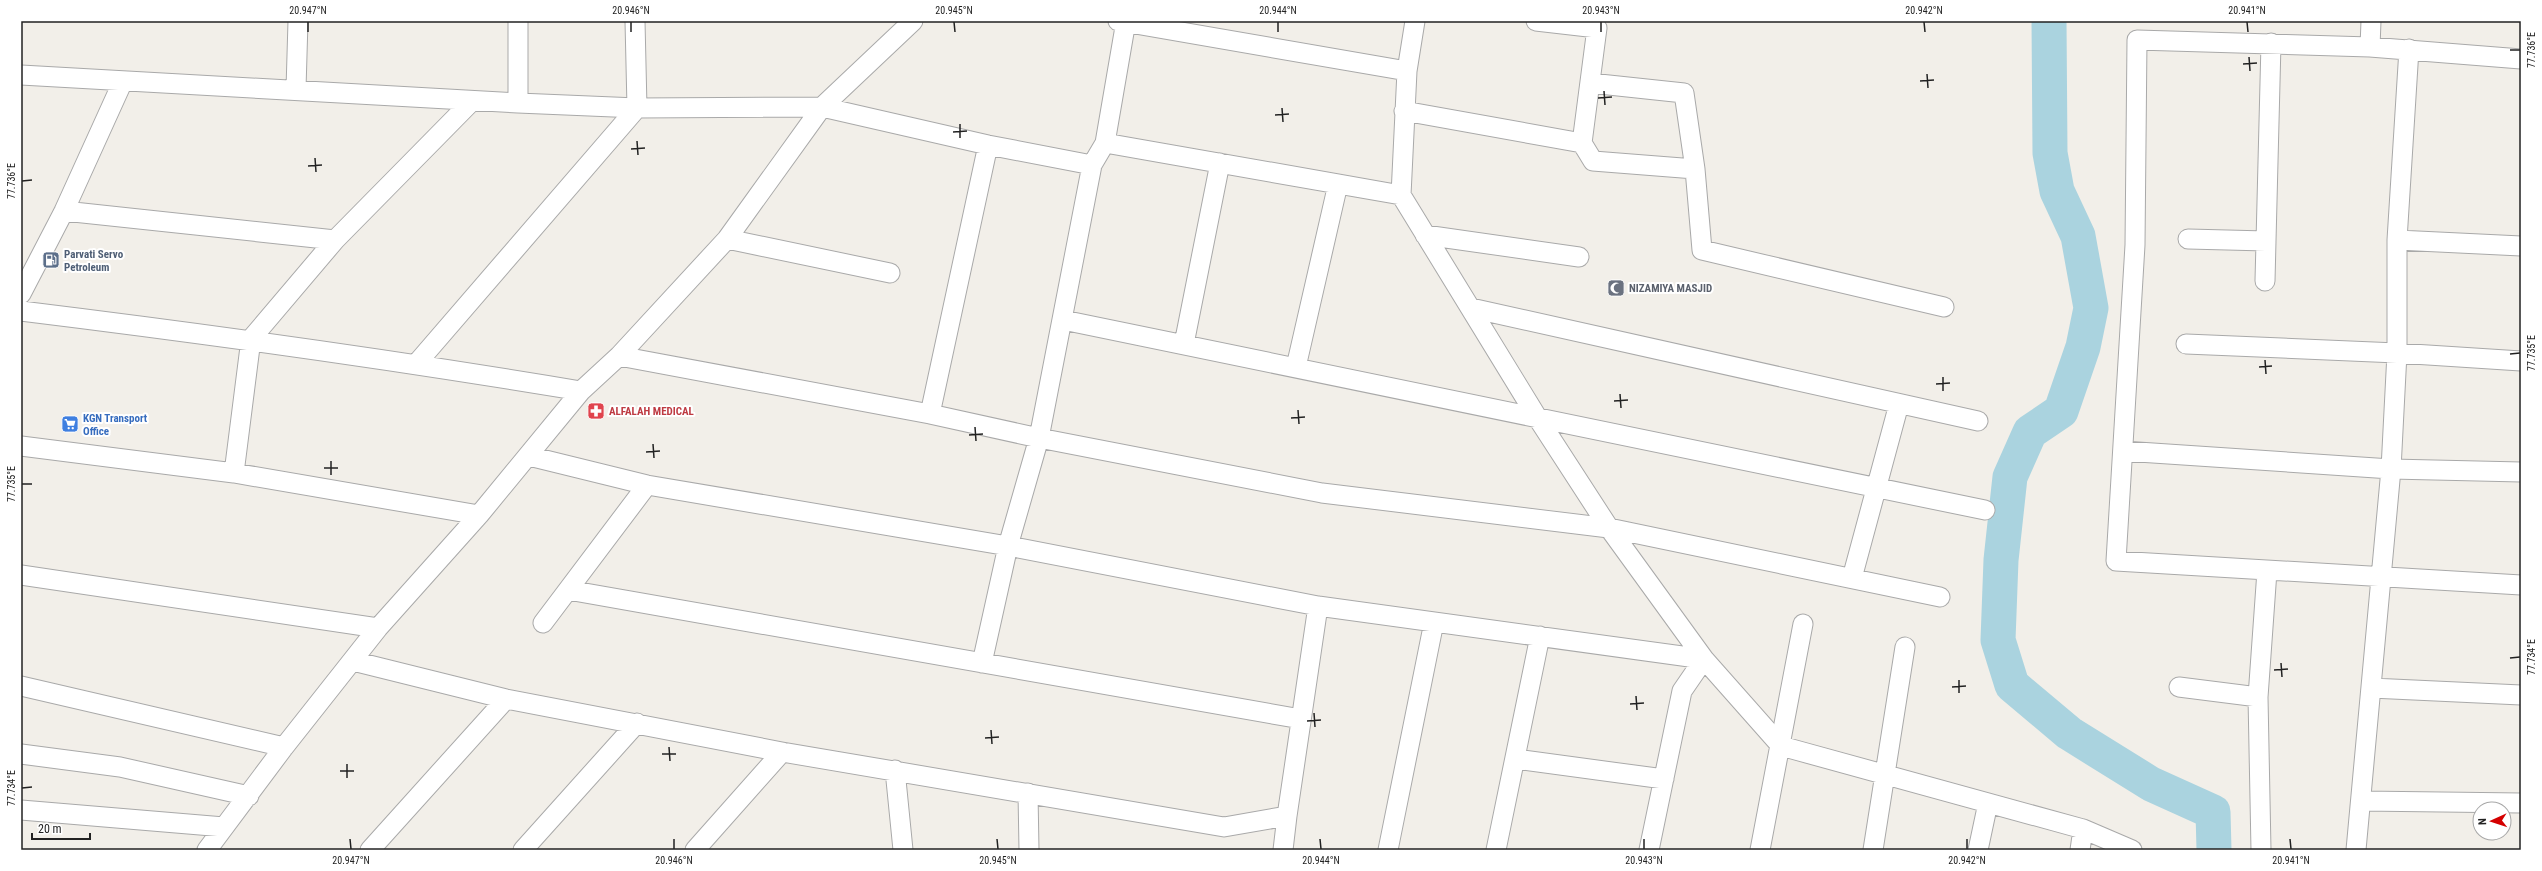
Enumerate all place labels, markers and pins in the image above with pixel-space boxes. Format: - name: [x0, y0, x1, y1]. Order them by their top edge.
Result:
- place label: Parvati Servo Petroleum: [64, 248, 124, 274]
- fuel station icon: Parvati Servo Petroleum: [41, 250, 61, 270]
- mosque icon: NIZAMIYA MASJID: [1606, 278, 1626, 298]
- place label: NIZAMIYA MASJID: [1629, 282, 1712, 295]
- pharmacy icon: ALFALAH MEDICAL: [586, 401, 606, 421]
- place label: ALFALAH MEDICAL: [609, 405, 694, 418]
- place label: KGN Transport Office: [83, 412, 148, 438]
- supermarket icon: KGN Transport Office: [60, 414, 80, 434]

